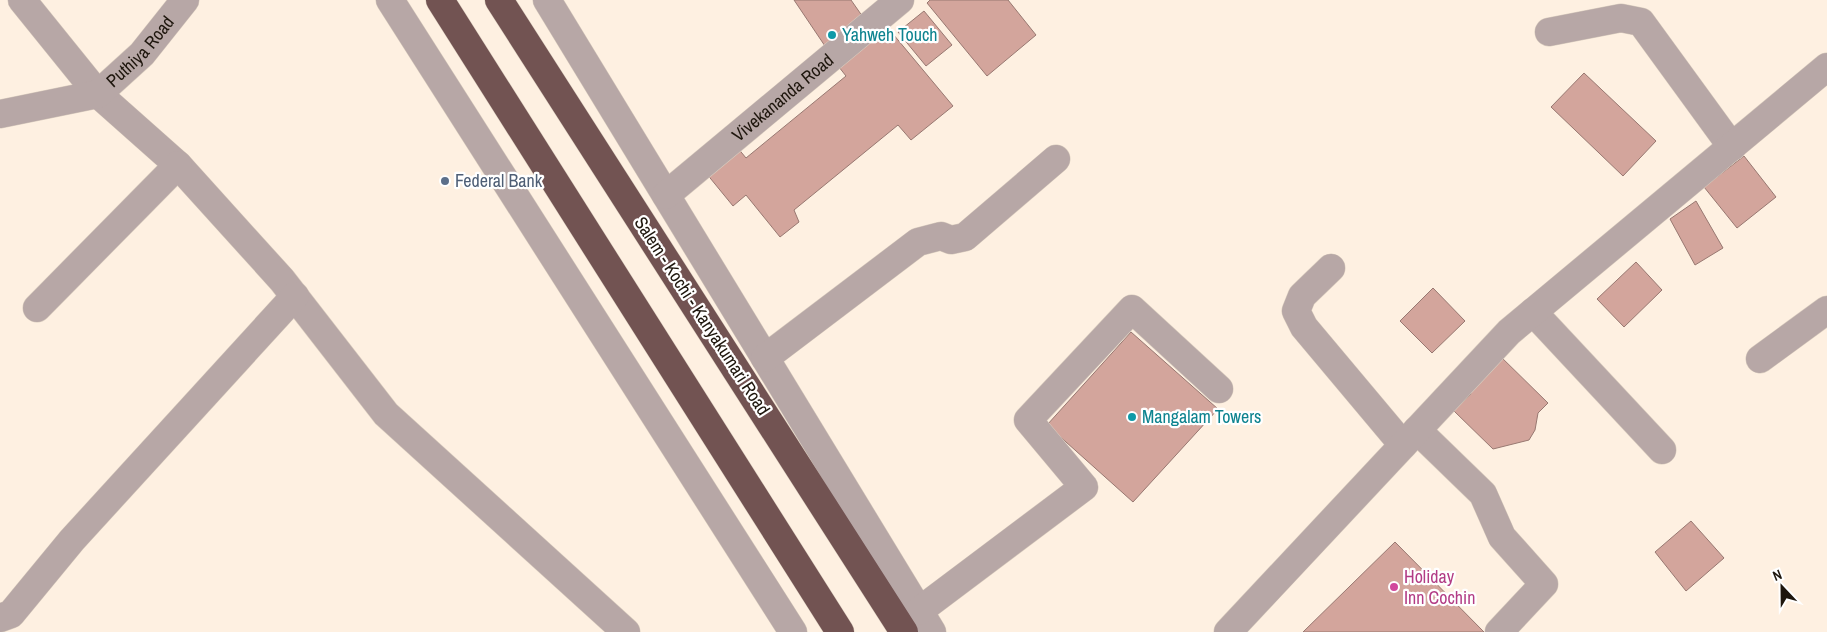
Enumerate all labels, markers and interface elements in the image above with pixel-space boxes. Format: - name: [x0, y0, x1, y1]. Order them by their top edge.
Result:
- street label: Puthiya Road: [101, 10, 180, 93]
- place label: Yahweh Touch: [842, 22, 938, 47]
- marker: Yahweh Touch: [826, 29, 838, 41]
- street label: Vivekananda Road: [726, 48, 839, 147]
- place label: Federal Bank: [455, 168, 543, 193]
- marker: Federal Bank: [439, 175, 451, 187]
- street label: Salem - Kochi - Kanyakumari Road: [629, 212, 776, 420]
- place label: Mangalam Towers: [1142, 404, 1262, 429]
- marker: Mangalam Towers: [1126, 411, 1138, 423]
- north arrow: [1757, 562, 1807, 612]
- place label: Holiday Inn Cochin: [1404, 564, 1475, 610]
- text: N: [1770, 565, 1784, 585]
- marker: Holiday Inn Cochin: [1388, 581, 1400, 593]

